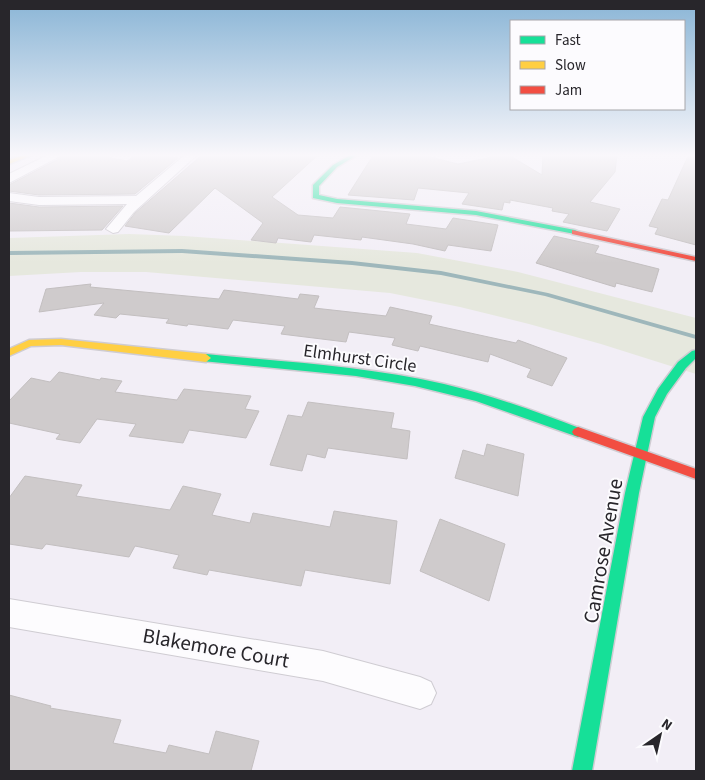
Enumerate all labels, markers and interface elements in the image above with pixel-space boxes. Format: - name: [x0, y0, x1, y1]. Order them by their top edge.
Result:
- legend: [510, 20, 685, 110]
- text: Fast: [555, 30, 581, 51]
- text: Slow: [555, 55, 586, 76]
- text: Jam: [555, 80, 582, 101]
- street label: Elmhurst Circle: [302, 338, 418, 379]
- street label: Camrose Avenue: [576, 476, 630, 626]
- street label: Blakemore Court: [140, 620, 292, 676]
- north arrow: [635, 710, 685, 760]
- text: N: [657, 714, 676, 736]

